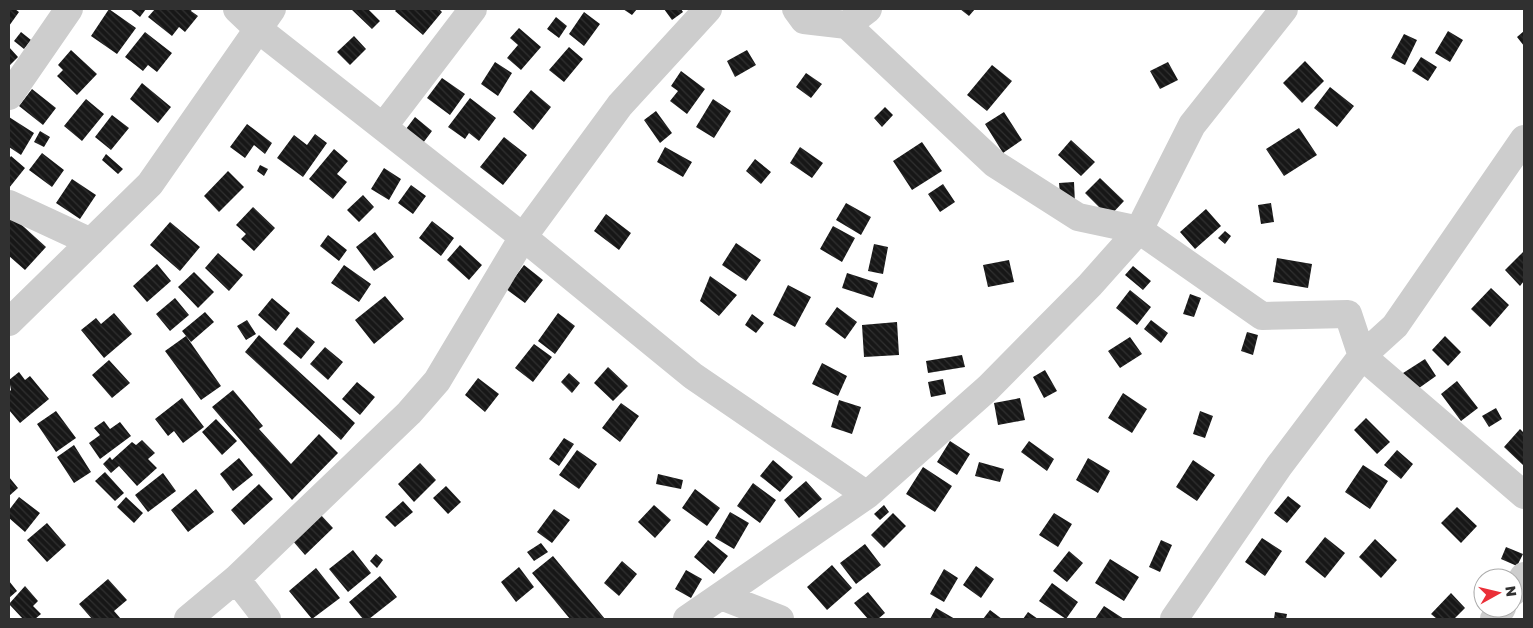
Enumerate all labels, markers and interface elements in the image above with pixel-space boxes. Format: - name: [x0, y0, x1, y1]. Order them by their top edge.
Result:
- north arrow: [1473, 568, 1523, 618]
- text: N: [1502, 585, 1521, 598]

